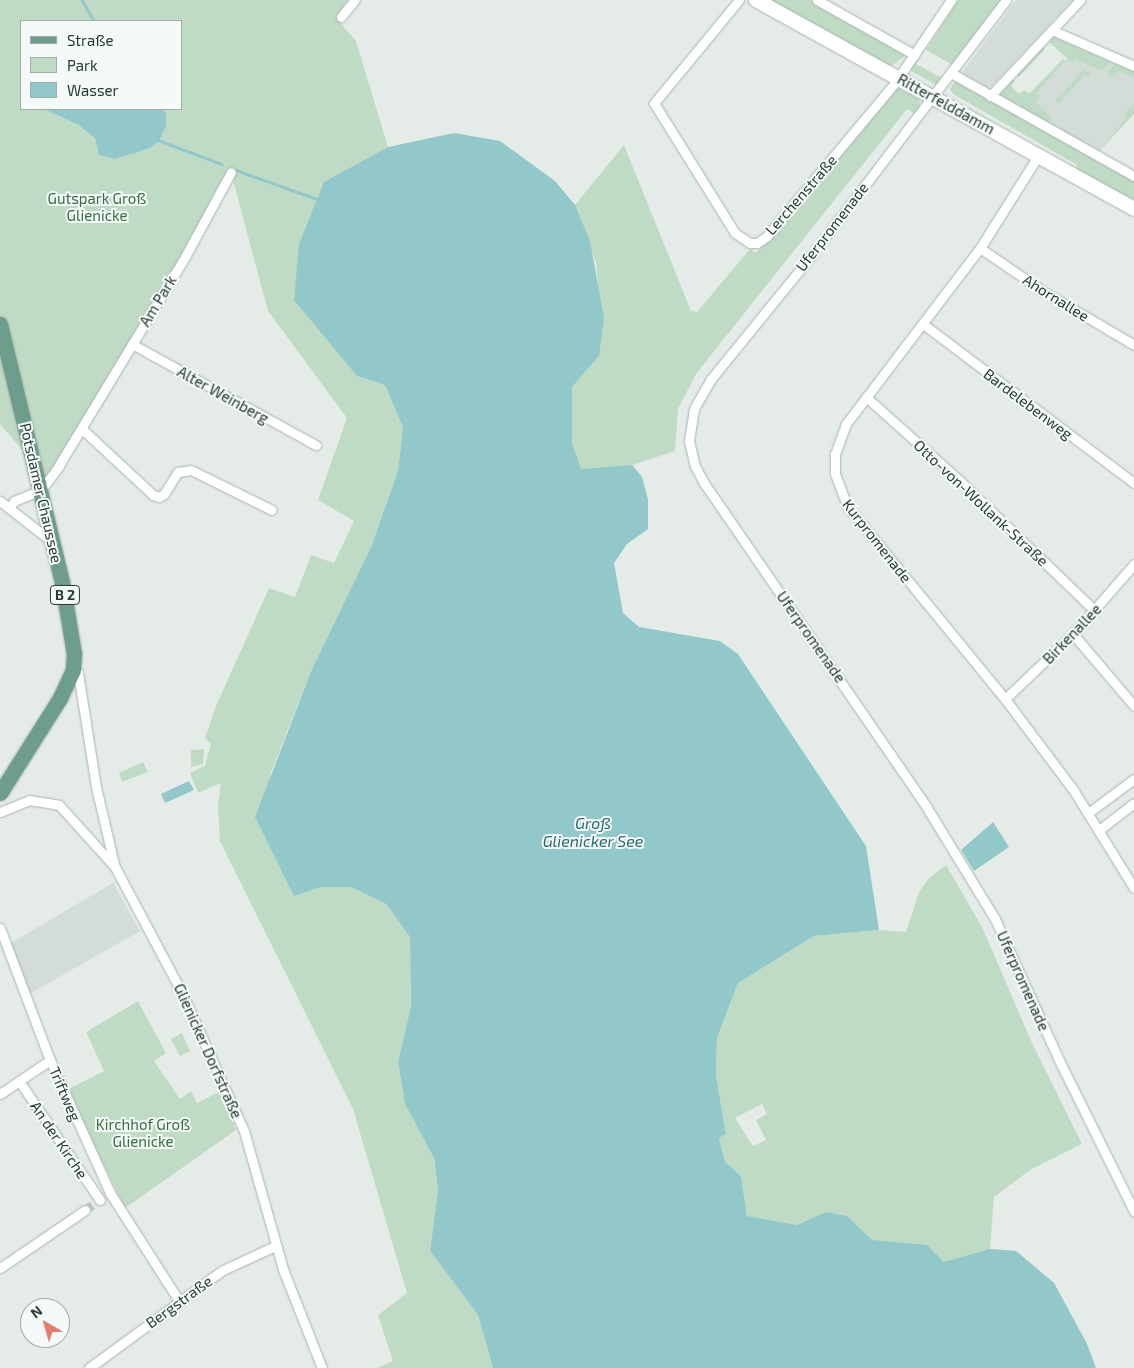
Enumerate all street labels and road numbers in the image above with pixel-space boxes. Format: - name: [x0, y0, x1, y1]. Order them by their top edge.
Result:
- street label: Ritterfelddamm: [894, 70, 998, 138]
- street label: Lerchenstraße: [761, 151, 841, 239]
- street label: Uferpromenade: [792, 179, 872, 275]
- street label: Ahornallee: [1020, 271, 1092, 325]
- street label: Am Park: [136, 272, 180, 330]
- street label: Alter Weinberg: [174, 362, 272, 428]
- street label: Bardelebenweg: [980, 365, 1076, 443]
- street label: Potsdamer Chaussee: [16, 421, 66, 565]
- street label: Otto-von-Wollank-Straße: [910, 436, 1052, 570]
- street label: Kurpromenade: [839, 496, 915, 586]
- road number: B 2: [49, 584, 81, 606]
- street label: Uferpromenade: [773, 588, 849, 686]
- street label: Birkenallee: [1039, 600, 1105, 668]
- street label: Uferpromenade: [993, 928, 1053, 1034]
- street label: Glienicker Dorfstraße: [170, 981, 246, 1121]
- street label: Triftweg: [46, 1064, 84, 1124]
- street label: An der Kirche: [26, 1098, 92, 1182]
- street label: Bergstraße: [142, 1272, 216, 1332]

